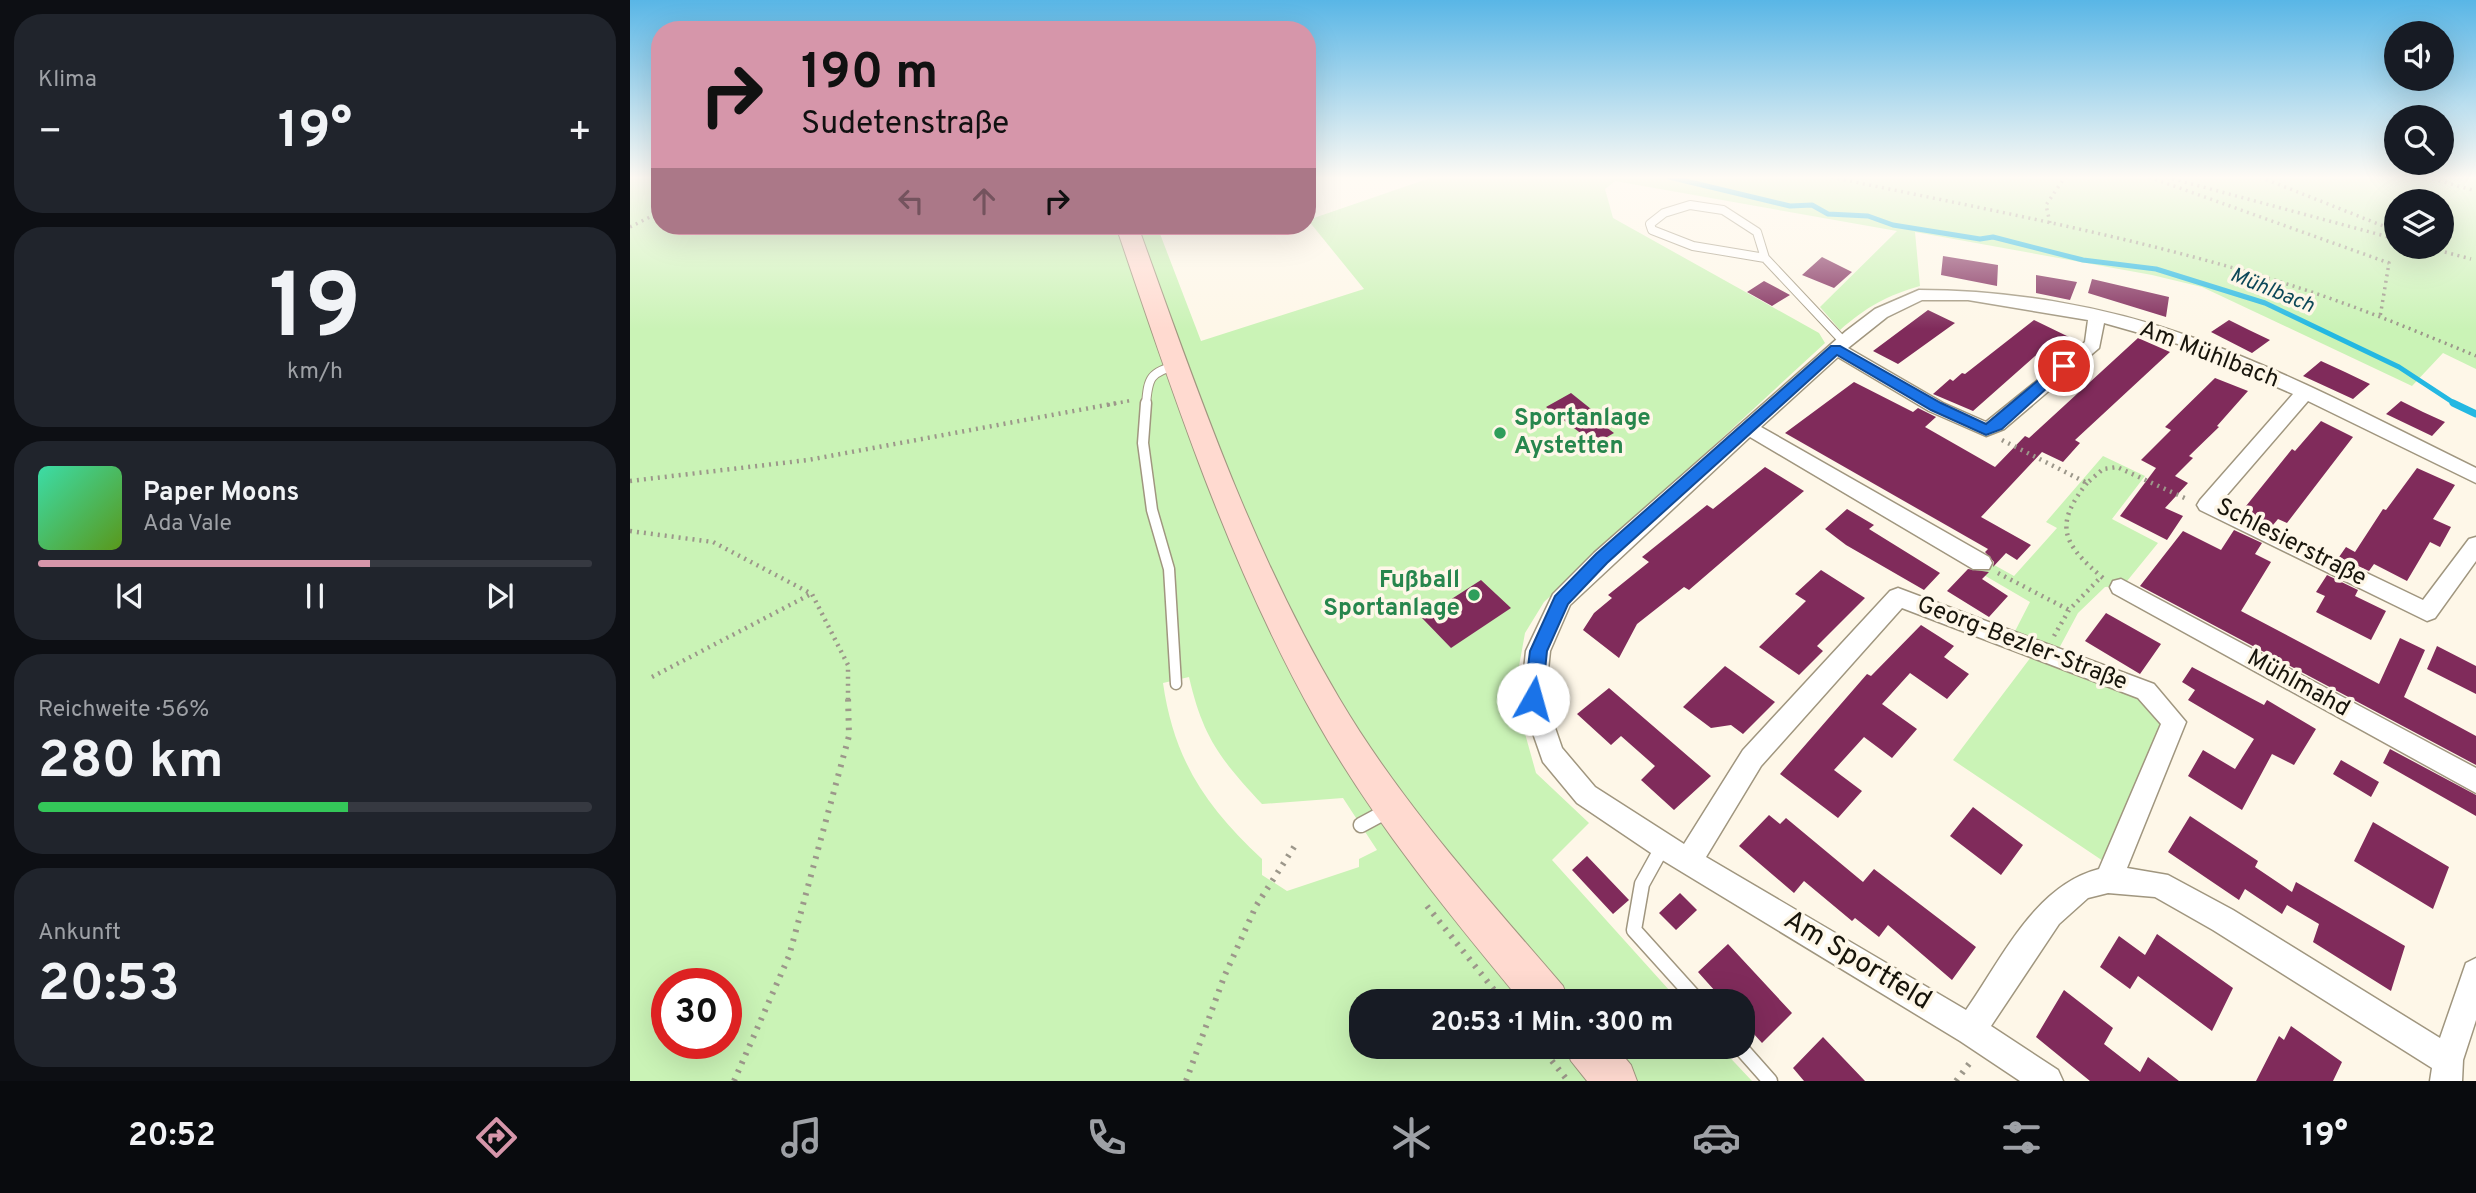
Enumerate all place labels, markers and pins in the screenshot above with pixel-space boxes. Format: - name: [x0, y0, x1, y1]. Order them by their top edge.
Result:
- pin: [2034, 336, 2094, 396]
- place label: Sportanlage Aystetten: [1514, 404, 1651, 462]
- marker: Sportanlage Aystetten: [1492, 425, 1508, 441]
- place label: Fußball Sportanlage: [1323, 566, 1460, 624]
- marker: Fußball Sportanlage: [1466, 587, 1482, 603]

